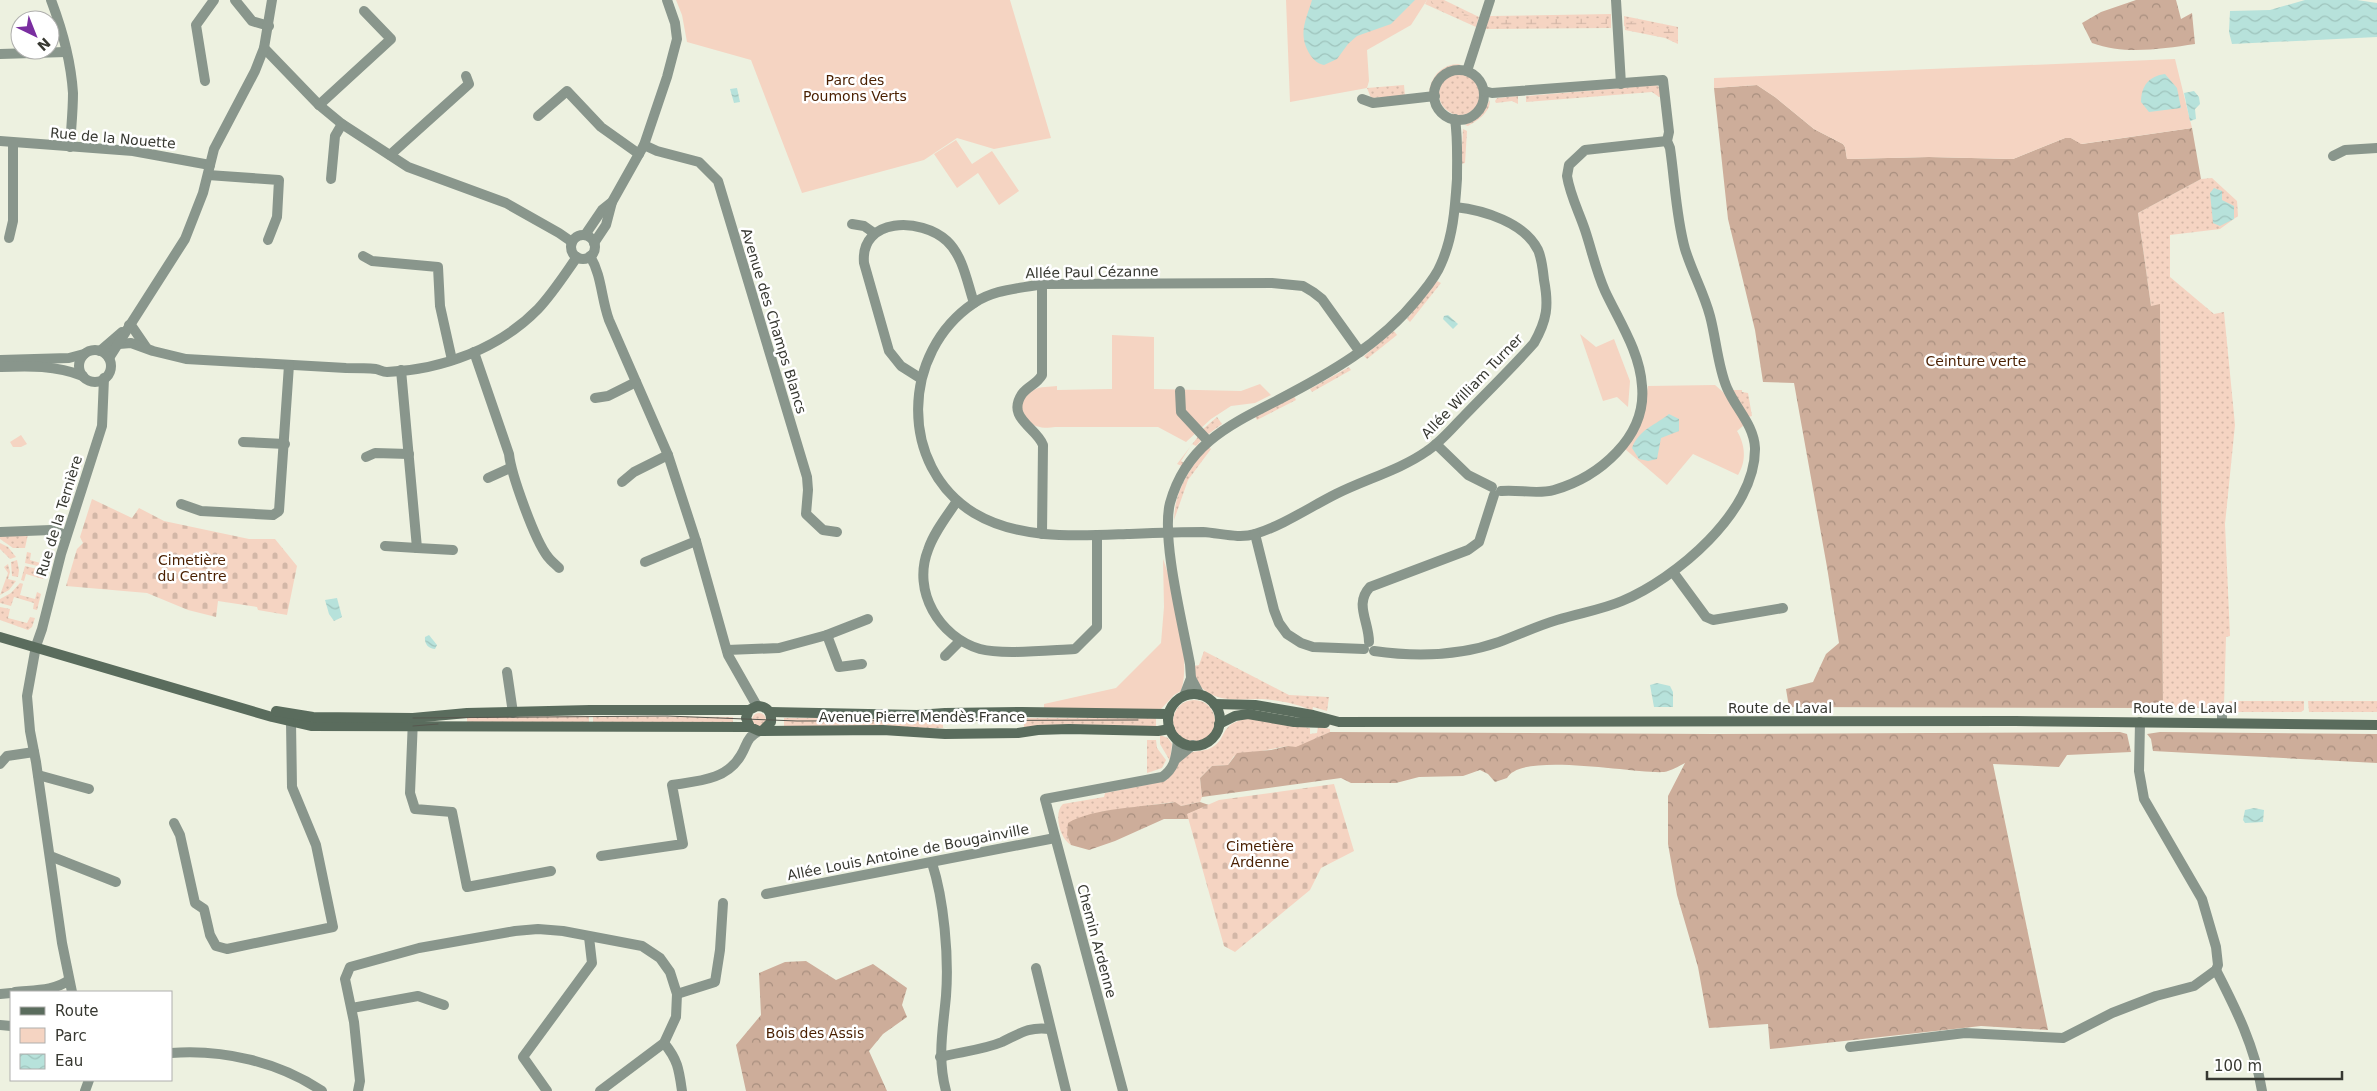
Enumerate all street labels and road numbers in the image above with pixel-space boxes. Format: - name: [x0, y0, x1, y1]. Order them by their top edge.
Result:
- street label: Rue de la Nouette: [50, 125, 176, 151]
- street label: Avenue des Champs Blancs: [738, 226, 810, 416]
- street label: Allée Paul Cézanne: [1025, 263, 1159, 281]
- street label: Allée William Turner: [1418, 330, 1526, 442]
- street label: Rue de la Ternière: [33, 454, 85, 578]
- street label: Route de Laval: [1728, 700, 1832, 716]
- street label: Route de Laval: [2133, 700, 2237, 716]
- street label: Avenue Pierre Mendès France: [819, 709, 1025, 725]
- street label: Allée Louis Antoine de Bougainville: [786, 821, 1030, 883]
- street label: Chemin Ardenne: [1074, 882, 1120, 1000]

